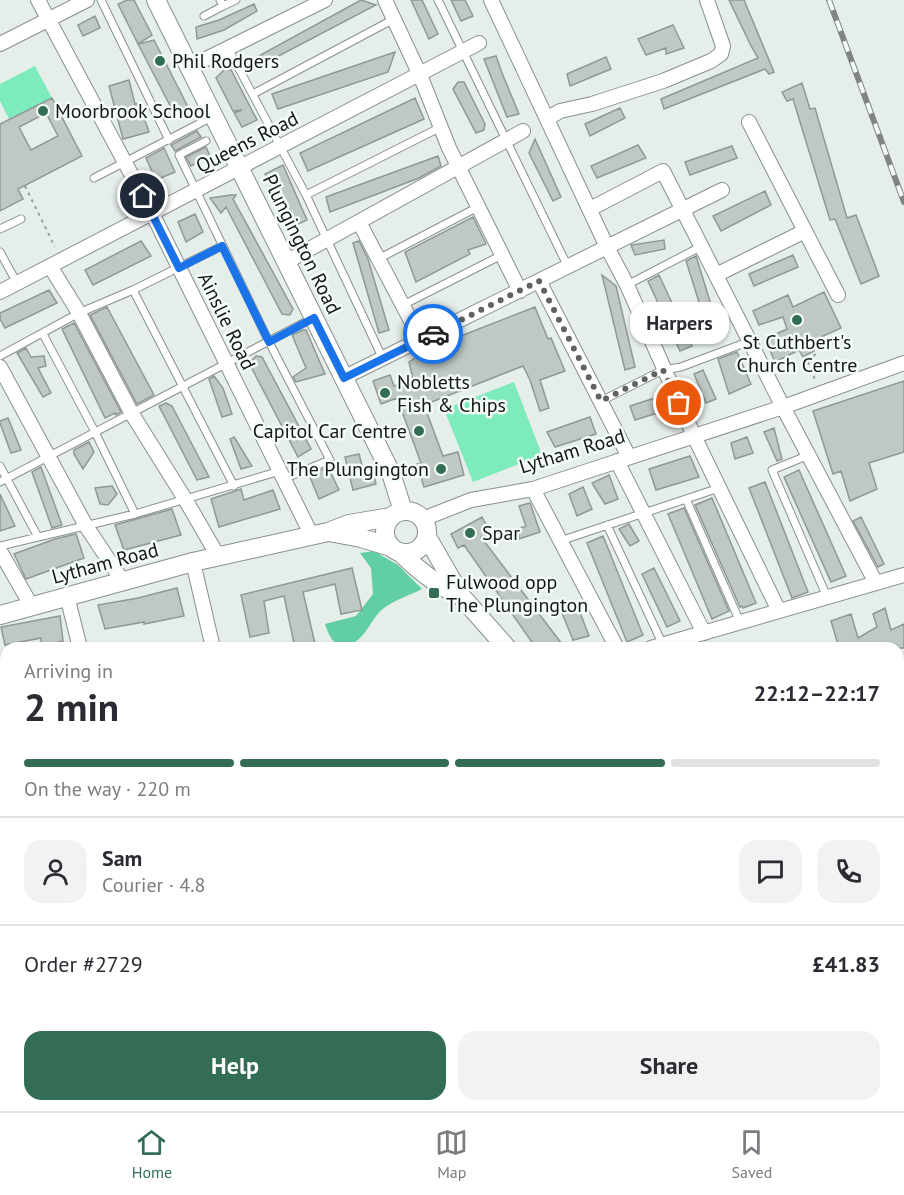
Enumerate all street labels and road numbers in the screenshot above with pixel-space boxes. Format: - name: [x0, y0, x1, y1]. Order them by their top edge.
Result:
- street label: Queens Road: [191, 105, 303, 179]
- street label: Plungington Road: [257, 170, 347, 318]
- street label: Ainslie Road: [192, 268, 262, 374]
- street label: Lytham Road: [516, 423, 628, 479]
- street label: Lytham Road: [49, 536, 161, 590]

